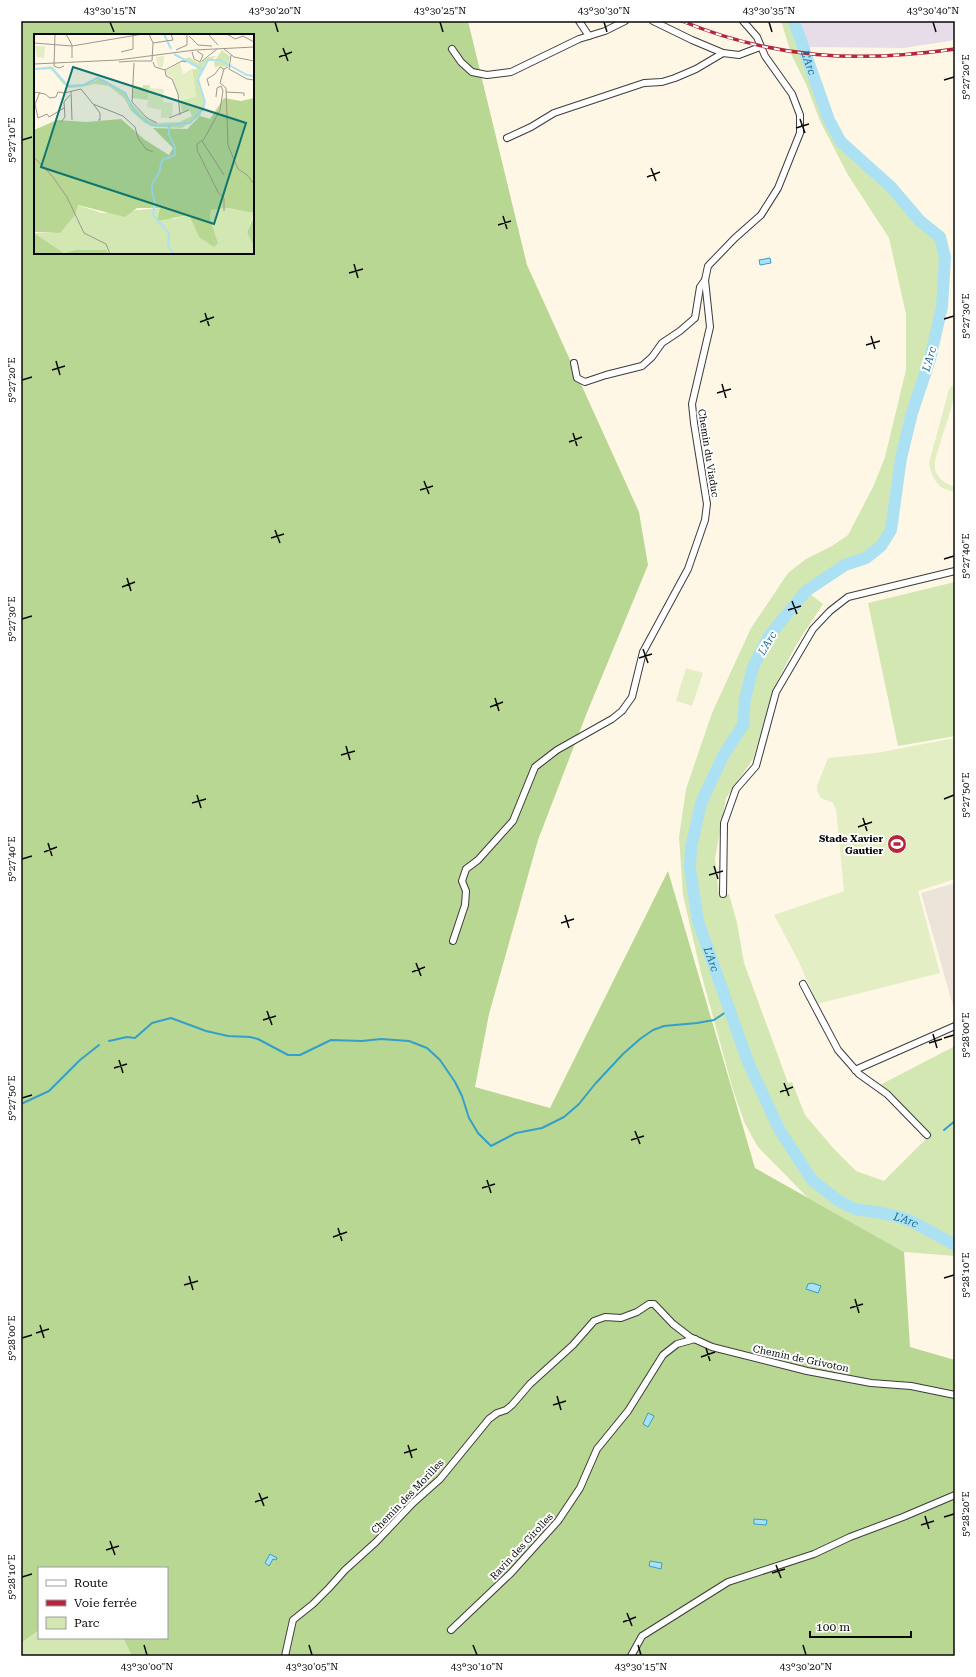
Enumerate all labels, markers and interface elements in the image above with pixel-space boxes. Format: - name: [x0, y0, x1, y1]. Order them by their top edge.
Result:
- text: 43°30'15"N: [84, 5, 136, 16]
- text: 43°30'20"N: [249, 5, 301, 16]
- text: 43°30'25"N: [414, 5, 466, 16]
- text: 43°30'30"N: [578, 5, 630, 16]
- text: 43°30'35"N: [743, 5, 795, 16]
- text: 43°30'40"N: [907, 5, 959, 16]
- inset map: [34, 34, 254, 254]
- water label: L'Arc: [798, 48, 819, 77]
- text: 5°27'20"E: [960, 54, 971, 100]
- text: 5°27'10"E: [6, 117, 17, 163]
- text: 5°27'30"E: [960, 293, 971, 339]
- water label: L'Arc: [919, 345, 939, 374]
- text: 5°27'20"E: [6, 357, 17, 403]
- street label: Chemin du Viaduc: [696, 408, 721, 498]
- text: 5°27'40"E: [960, 533, 971, 579]
- text: 5°27'30"E: [6, 596, 17, 642]
- water label: L'Arc: [755, 629, 780, 658]
- text: 5°27'50"E: [960, 772, 971, 818]
- place label: Stade Xavier Gautier: [819, 833, 883, 856]
- sports icon: Stade Xavier Gautier: [886, 833, 908, 855]
- text: 5°27'40"E: [6, 836, 17, 882]
- water label: L'Arc: [700, 944, 722, 974]
- text: 5°28'00"E: [960, 1012, 971, 1058]
- text: 5°27'50"E: [6, 1075, 17, 1121]
- water label: L'Arc: [891, 1210, 921, 1231]
- text: 5°28'10"E: [960, 1252, 971, 1298]
- text: 5°28'00"E: [6, 1315, 17, 1361]
- street label: Chemin de Grivoton: [752, 1343, 850, 1374]
- street label: Chemin des Morilles: [369, 1457, 446, 1536]
- text: 5°28'20"E: [960, 1491, 971, 1537]
- street label: Ravin des Girolles: [488, 1511, 555, 1582]
- text: 5°28'10"E: [6, 1554, 17, 1600]
- legend: [38, 1567, 168, 1639]
- text: Route: [74, 1576, 108, 1590]
- text: Voie ferrée: [74, 1596, 137, 1610]
- scale bar: [810, 1613, 911, 1639]
- text: Parc: [74, 1616, 100, 1630]
- text: 100 m: [816, 1620, 850, 1634]
- text: 43°30'00"N: [121, 1661, 173, 1672]
- text: 43°30'05"N: [286, 1661, 338, 1672]
- text: 43°30'10"N: [451, 1661, 503, 1672]
- text: 43°30'15"N: [615, 1661, 667, 1672]
- text: 43°30'20"N: [780, 1661, 832, 1672]

